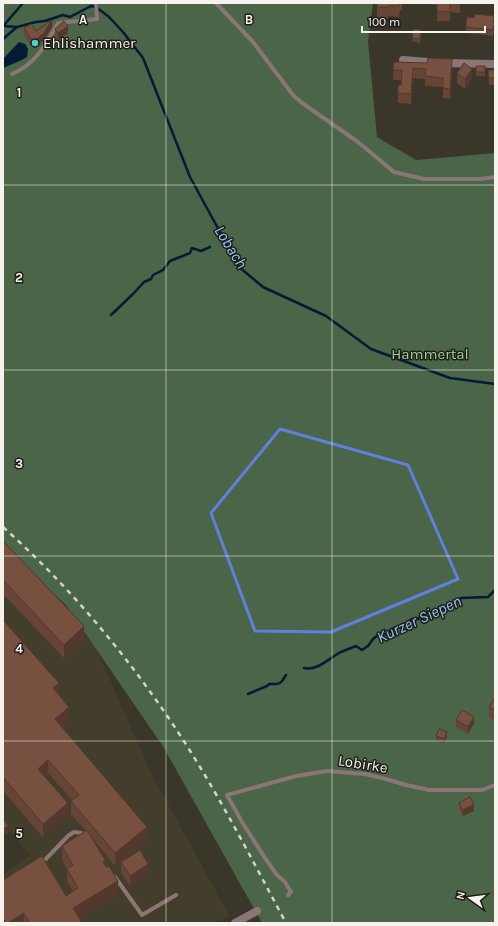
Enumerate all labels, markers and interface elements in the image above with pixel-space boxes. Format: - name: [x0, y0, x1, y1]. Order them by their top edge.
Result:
- scale bar: [362, 8, 485, 34]
- text: A: [79, 12, 87, 27]
- text: B: [245, 12, 253, 27]
- text: 100 m: [368, 15, 400, 29]
- place label: Ehlishammer: [43, 34, 136, 52]
- marker: Ehlishammer: [30, 38, 40, 48]
- text: 1: [17, 85, 21, 100]
- water label: Lobach: [210, 222, 252, 272]
- text: 2: [15, 270, 23, 285]
- park label: Hammertal: [391, 345, 469, 363]
- text: 3: [15, 456, 23, 471]
- water label: Kurzer Siepen: [374, 591, 464, 647]
- text: 4: [15, 641, 23, 656]
- street label: Lobirke: [337, 751, 389, 777]
- text: 5: [15, 826, 23, 841]
- north arrow: [450, 878, 490, 918]
- text: N: [454, 890, 468, 901]

